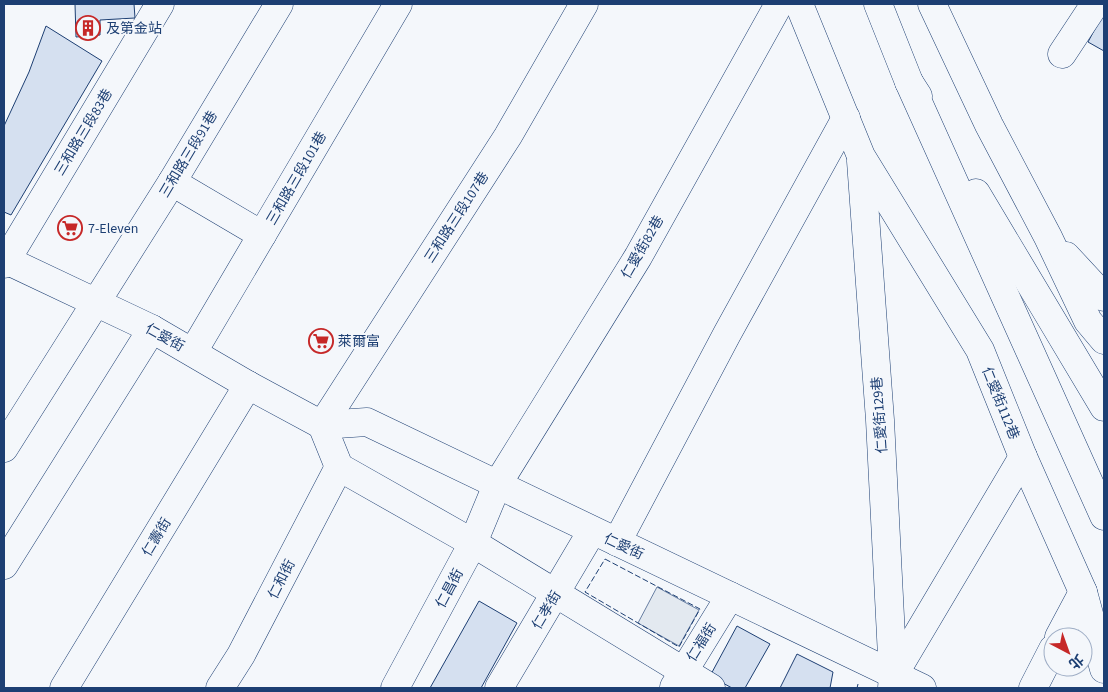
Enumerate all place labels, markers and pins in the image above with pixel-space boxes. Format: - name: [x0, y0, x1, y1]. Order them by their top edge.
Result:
- building icon: 及第金站: [75, 15, 101, 41]
- place label: 及第金站: [106, 19, 162, 39]
- supermarket icon: 7-Eleven: [57, 215, 83, 241]
- place label: 7-Eleven: [88, 219, 138, 239]
- supermarket icon: 萊爾富: [308, 328, 334, 354]
- place label: 萊爾富: [338, 332, 380, 352]

